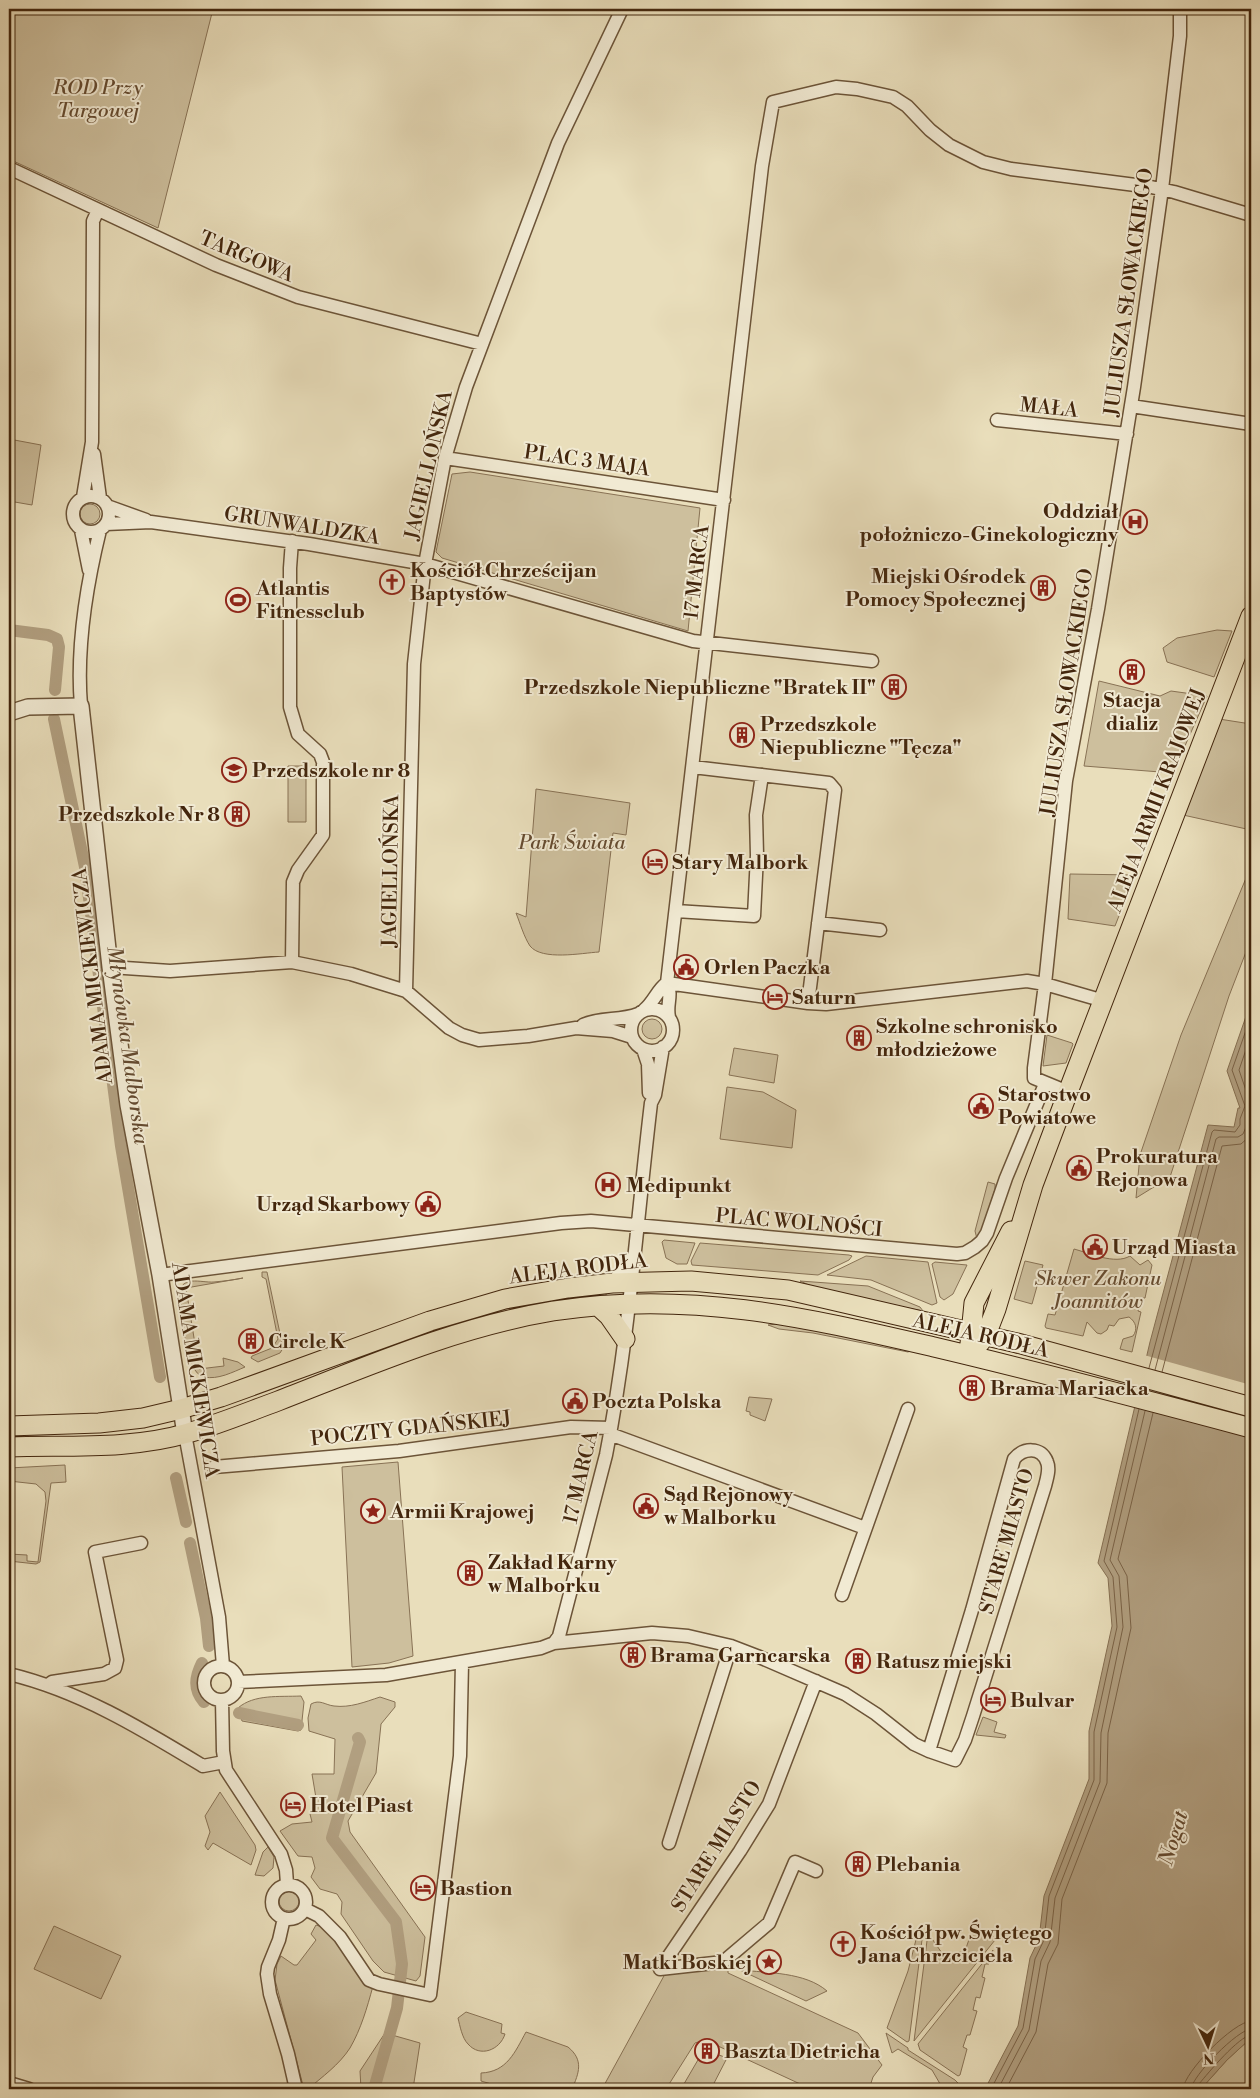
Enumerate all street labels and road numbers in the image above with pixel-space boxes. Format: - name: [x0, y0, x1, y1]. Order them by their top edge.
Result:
- street label: JULIUSZA SŁOWACKIEGO: [1100, 167, 1159, 419]
- street label: TARGOWA: [195, 226, 299, 289]
- street label: JAGIELLOŃSKA: [399, 387, 459, 544]
- street label: MAŁA: [1019, 393, 1080, 424]
- street label: PLAC 3 MAJA: [522, 440, 653, 483]
- street label: GRUNWALDZKA: [222, 502, 383, 551]
- street label: 17 MARCA: [679, 522, 716, 621]
- street label: JULIUSZA SŁOWACKIEGO: [1035, 567, 1099, 819]
- street label: ALEJA ARMII KRAJOWEJ: [1103, 685, 1212, 917]
- street label: JAGIELLOŃSKA: [377, 793, 405, 949]
- street label: ADAMA MICKIEWICZA: [68, 865, 119, 1087]
- street label: PLAC WOLNOŚCI: [714, 1203, 884, 1243]
- street label: ALEJA RODŁA: [507, 1248, 650, 1290]
- street label: ADAMA MICKIEWICZA: [165, 1259, 224, 1481]
- street label: ALEJA RODŁA: [909, 1308, 1052, 1365]
- street label: POCZTY GDAŃSKIEJ: [309, 1406, 513, 1452]
- street label: 17 MARCA: [559, 1427, 605, 1526]
- street label: STARE MIASTO: [975, 1466, 1040, 1617]
- street label: STARE MIASTO: [667, 1776, 768, 1917]

